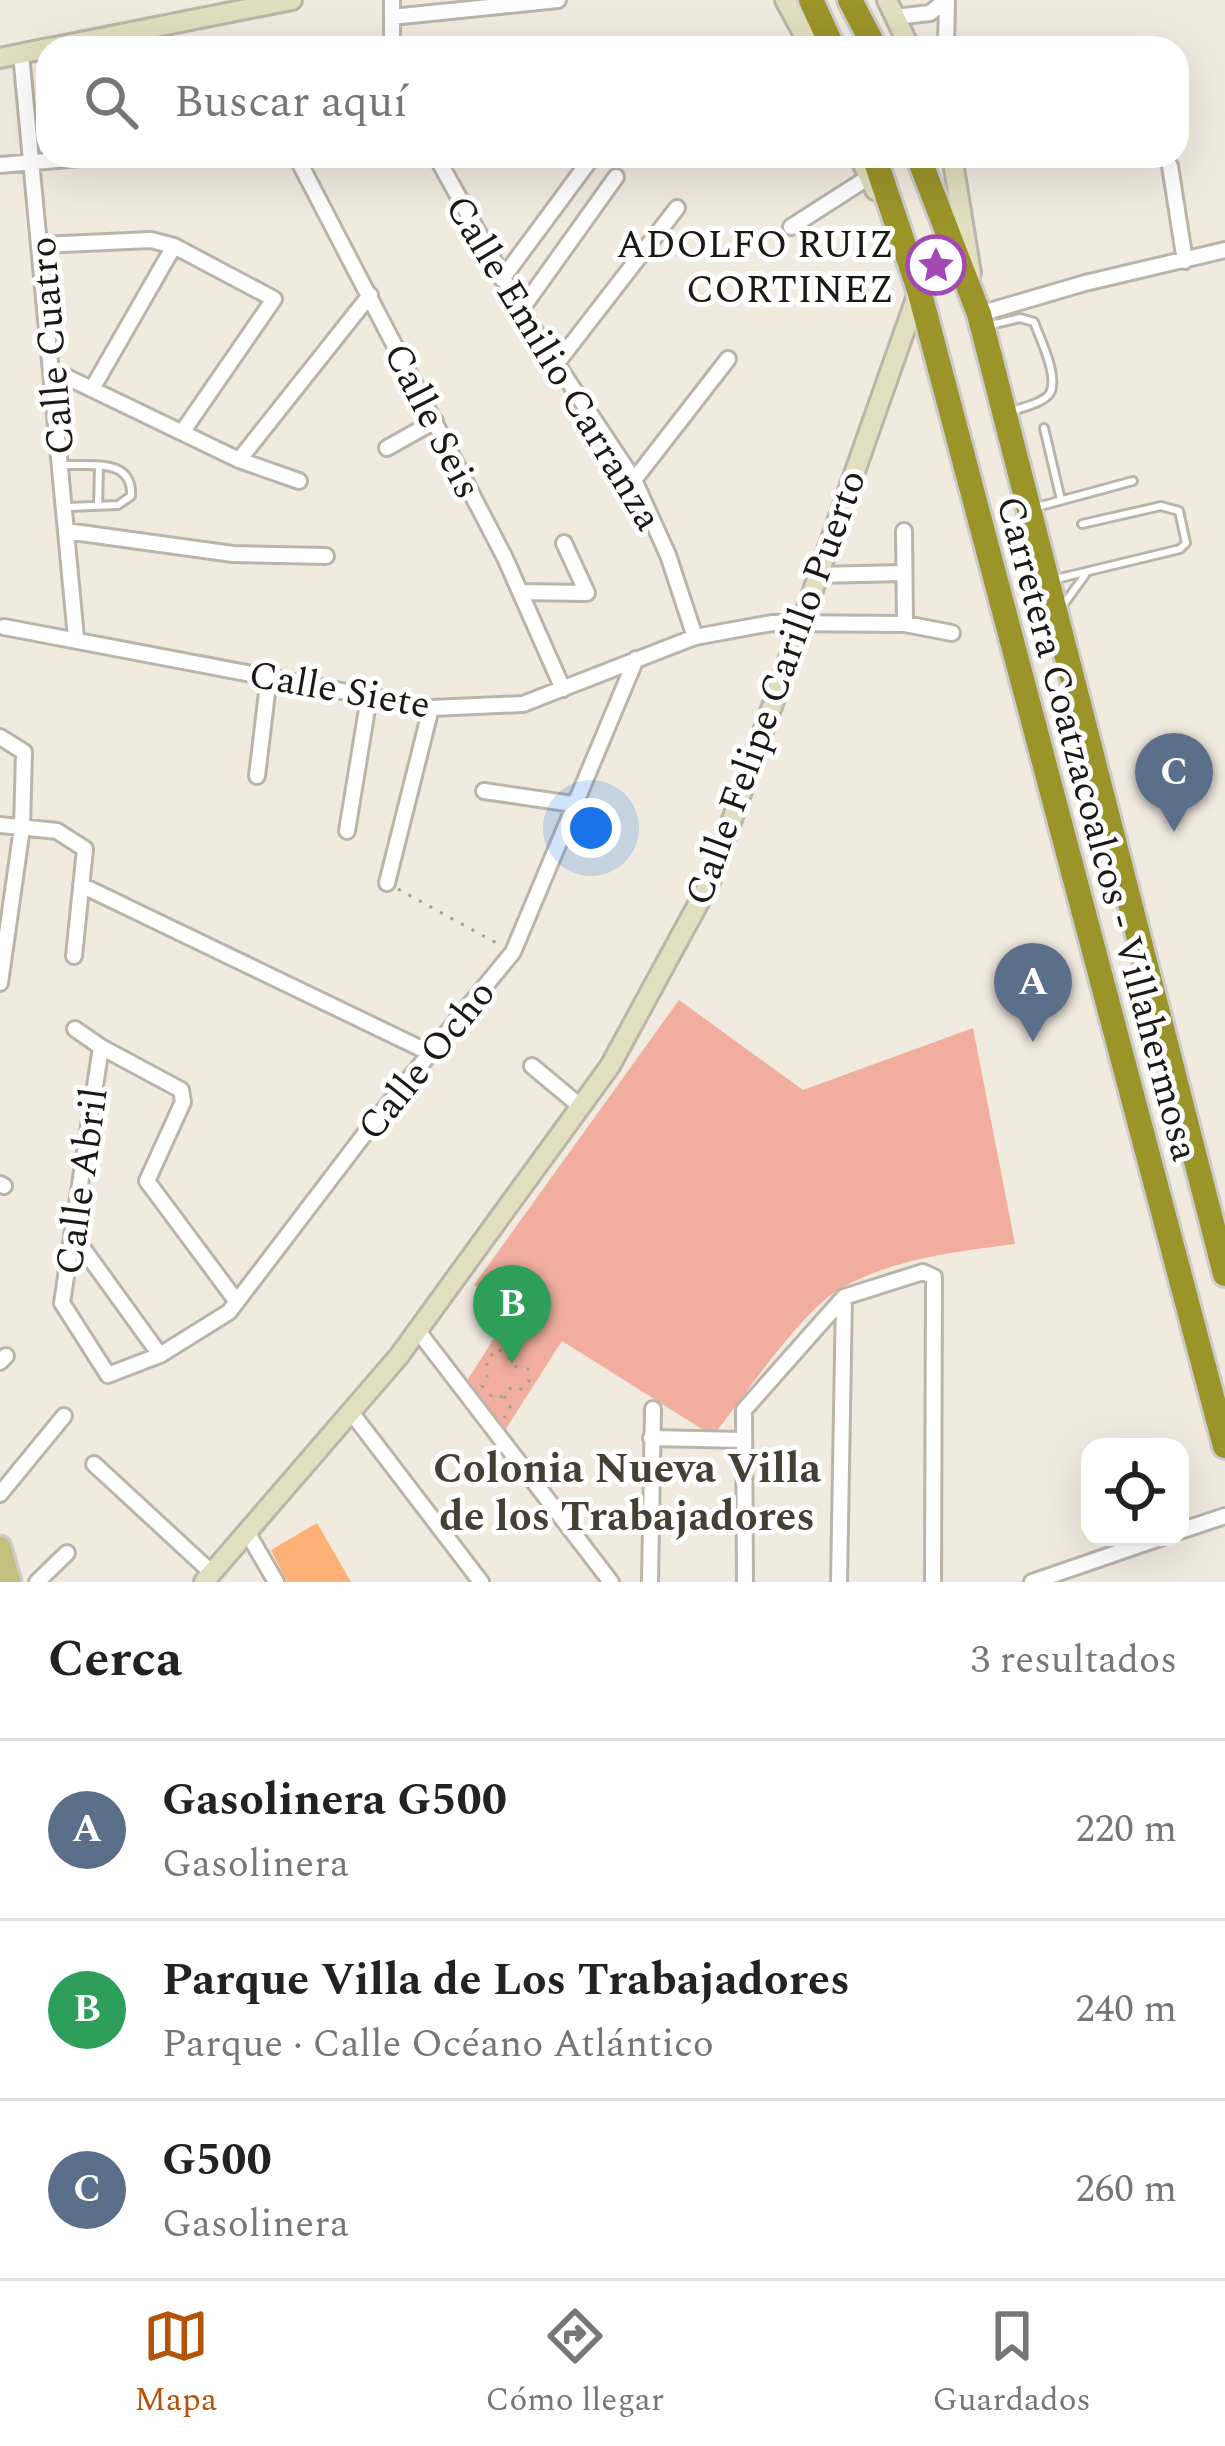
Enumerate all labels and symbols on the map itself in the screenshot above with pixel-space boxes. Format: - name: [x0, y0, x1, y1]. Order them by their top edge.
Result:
- street label: Calle Emilio Carranza: [429, 184, 677, 542]
- place label: ADOLFO RUIZ CORTINEZ: [616, 216, 894, 320]
- street label: Calle Cuatro: [14, 234, 91, 457]
- place icon: ADOLFO RUIZ CORTINEZ: [905, 234, 967, 296]
- street label: Calle Seis: [367, 333, 496, 509]
- street label: Calle Felipe Carillo Puerto: [670, 462, 883, 914]
- street label: Carretera Coatzacoalcos - Villahermosa: [988, 490, 1210, 1166]
- street label: Calle Siete: [244, 646, 435, 735]
- pin: C: [1135, 733, 1213, 832]
- your location: [561, 798, 621, 858]
- pin: A: [994, 943, 1072, 1042]
- street label: Calle Ocho: [343, 967, 510, 1154]
- street label: Calle Abril: [40, 1084, 125, 1279]
- pin: B: [473, 1265, 551, 1364]
- district label: Colonia Nueva Villa de los Trabajadores: [433, 1438, 821, 1549]

